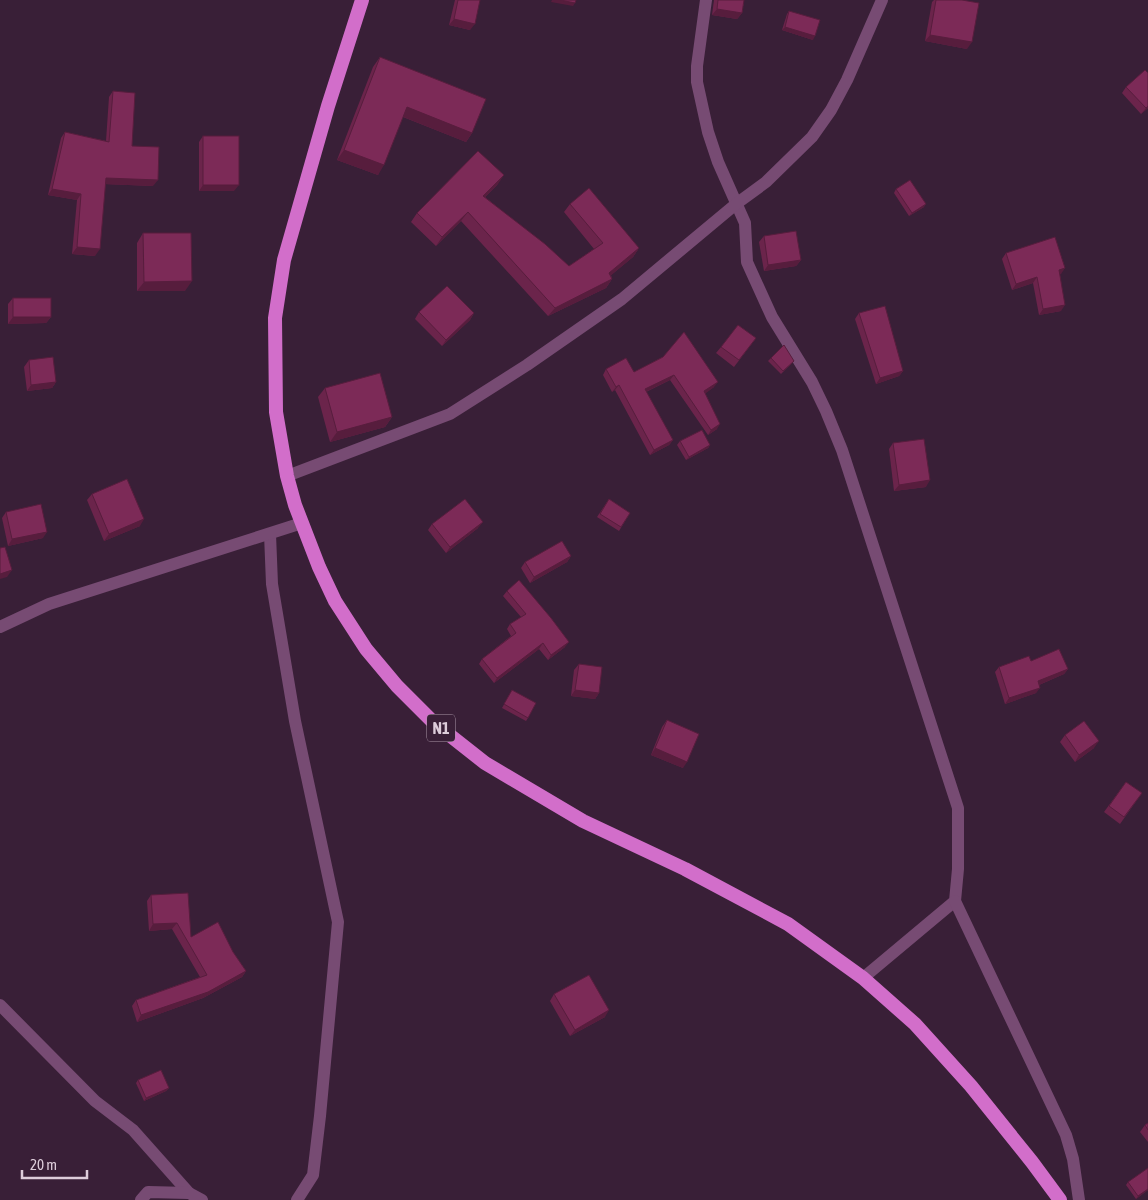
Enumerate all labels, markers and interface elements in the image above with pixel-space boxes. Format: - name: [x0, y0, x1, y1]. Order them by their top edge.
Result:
- road number: N1: [427, 714, 455, 741]
- scale bar: [22, 1148, 88, 1180]
- text: 20 m: [30, 1156, 57, 1173]

